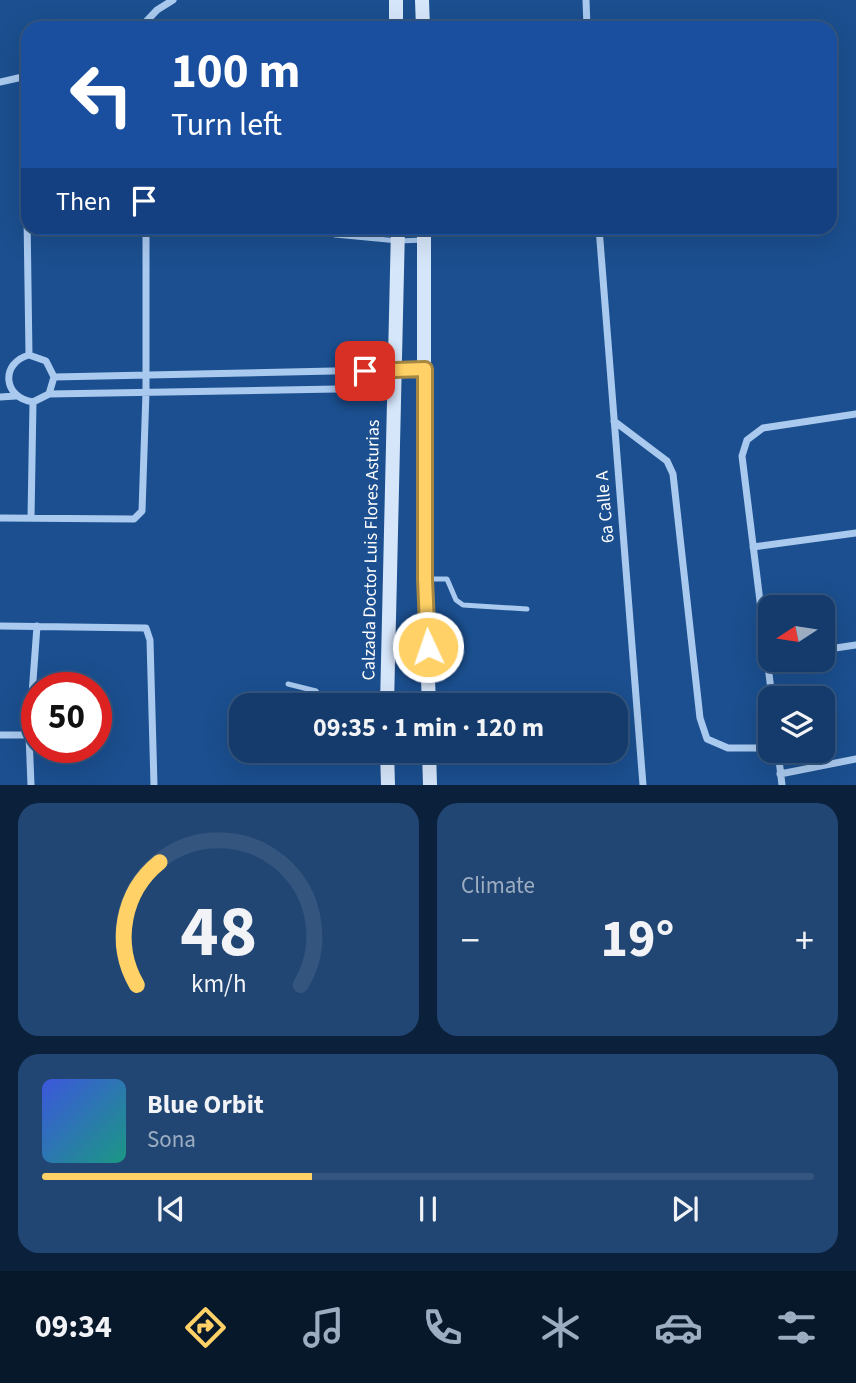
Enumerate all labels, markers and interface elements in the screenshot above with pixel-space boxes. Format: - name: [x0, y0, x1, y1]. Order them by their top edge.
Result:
- text: 100 m: [171, 37, 300, 107]
- icon: left: [56, 49, 147, 140]
- text: Turn left: [171, 102, 282, 148]
- icon: arrive: [125, 182, 163, 220]
- text: Then: [56, 183, 111, 220]
- pin: [335, 341, 395, 401]
- icon: arrive: [346, 352, 384, 390]
- street label: Calzada Doctor Luis Flores Asturias: [356, 419, 386, 681]
- street label: 6a Calle A: [589, 470, 621, 544]
- north arrow: [758, 595, 835, 672]
- map controls: [758, 595, 835, 763]
- position arrow: [391, 610, 465, 684]
- speed limit sign: 50: [21, 672, 112, 763]
- button: layers: [758, 686, 835, 763]
- text: 09:35 · 1 min · 120 m: [313, 709, 544, 746]
- text: Climate: [461, 869, 535, 902]
- text: 48: [180, 881, 257, 985]
- text: 19°: [601, 903, 674, 977]
- text: −: [461, 914, 480, 968]
- text: +: [795, 914, 814, 968]
- text: km/h: [191, 966, 246, 1002]
- text: Blue Orbit: [147, 1086, 264, 1123]
- text: Sona: [147, 1123, 196, 1156]
- icon: previous: [152, 1190, 190, 1228]
- icon: pause: [409, 1190, 447, 1228]
- icon: next: [666, 1190, 704, 1228]
- icon: directions: [181, 1303, 230, 1352]
- icon: music: [299, 1303, 348, 1352]
- icon: phone: [418, 1303, 467, 1352]
- icon: climate: [536, 1303, 585, 1352]
- icon: car: [654, 1303, 703, 1352]
- icon: filters: [772, 1303, 821, 1352]
- text: 09:34: [35, 1304, 112, 1350]

